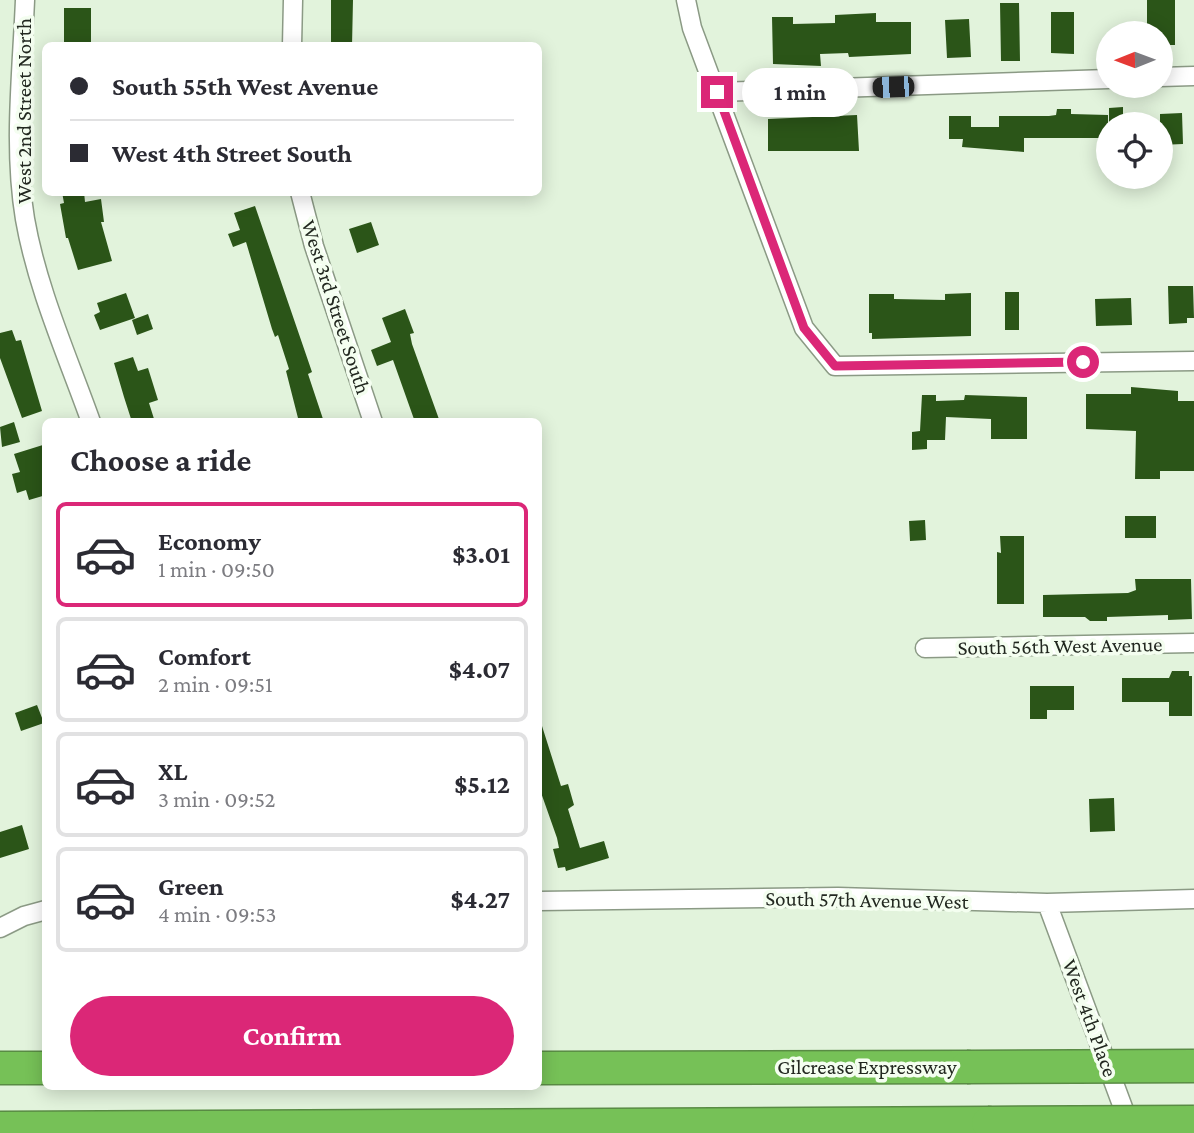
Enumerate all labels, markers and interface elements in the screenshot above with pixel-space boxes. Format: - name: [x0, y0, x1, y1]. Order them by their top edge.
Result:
- street label: West 2nd Street North: [12, 18, 36, 204]
- north arrow: [1096, 21, 1172, 98]
- map controls: [1096, 21, 1173, 189]
- callout: 1 min: [742, 68, 857, 116]
- text: South 55th West Avenue: [112, 72, 378, 101]
- route end: [701, 76, 733, 108]
- car: [872, 76, 915, 98]
- text: 1 min: [774, 79, 826, 105]
- button: locate: [1096, 112, 1173, 189]
- text: West 4th Street South: [112, 139, 352, 168]
- street label: West 3rd Street South: [297, 217, 375, 397]
- route start: [1067, 346, 1099, 378]
- text: Choose a ride: [70, 442, 251, 478]
- icon: car: [74, 523, 137, 586]
- text: Economy: [158, 527, 261, 556]
- text: $3.01: [452, 540, 510, 569]
- text: 1 min · 09:50: [158, 556, 275, 582]
- street label: South 56th West Avenue: [957, 632, 1163, 660]
- icon: car: [74, 638, 137, 701]
- text: Comfort: [158, 642, 251, 671]
- text: $4.07: [449, 655, 510, 684]
- text: 2 min · 09:51: [158, 671, 273, 697]
- icon: car: [74, 753, 137, 816]
- text: XL: [158, 757, 187, 786]
- text: $5.12: [454, 770, 510, 799]
- text: 3 min · 09:52: [158, 786, 275, 812]
- icon: car: [74, 868, 137, 931]
- text: Green: [158, 872, 224, 901]
- text: $4.27: [451, 885, 510, 914]
- street label: South 57th Avenue West: [765, 886, 970, 914]
- text: 4 min · 09:53: [158, 901, 276, 927]
- street label: West 4th Place: [1058, 956, 1122, 1080]
- button: Confirm: [70, 996, 514, 1076]
- street label: Gilcrease Expressway: [777, 1055, 957, 1079]

